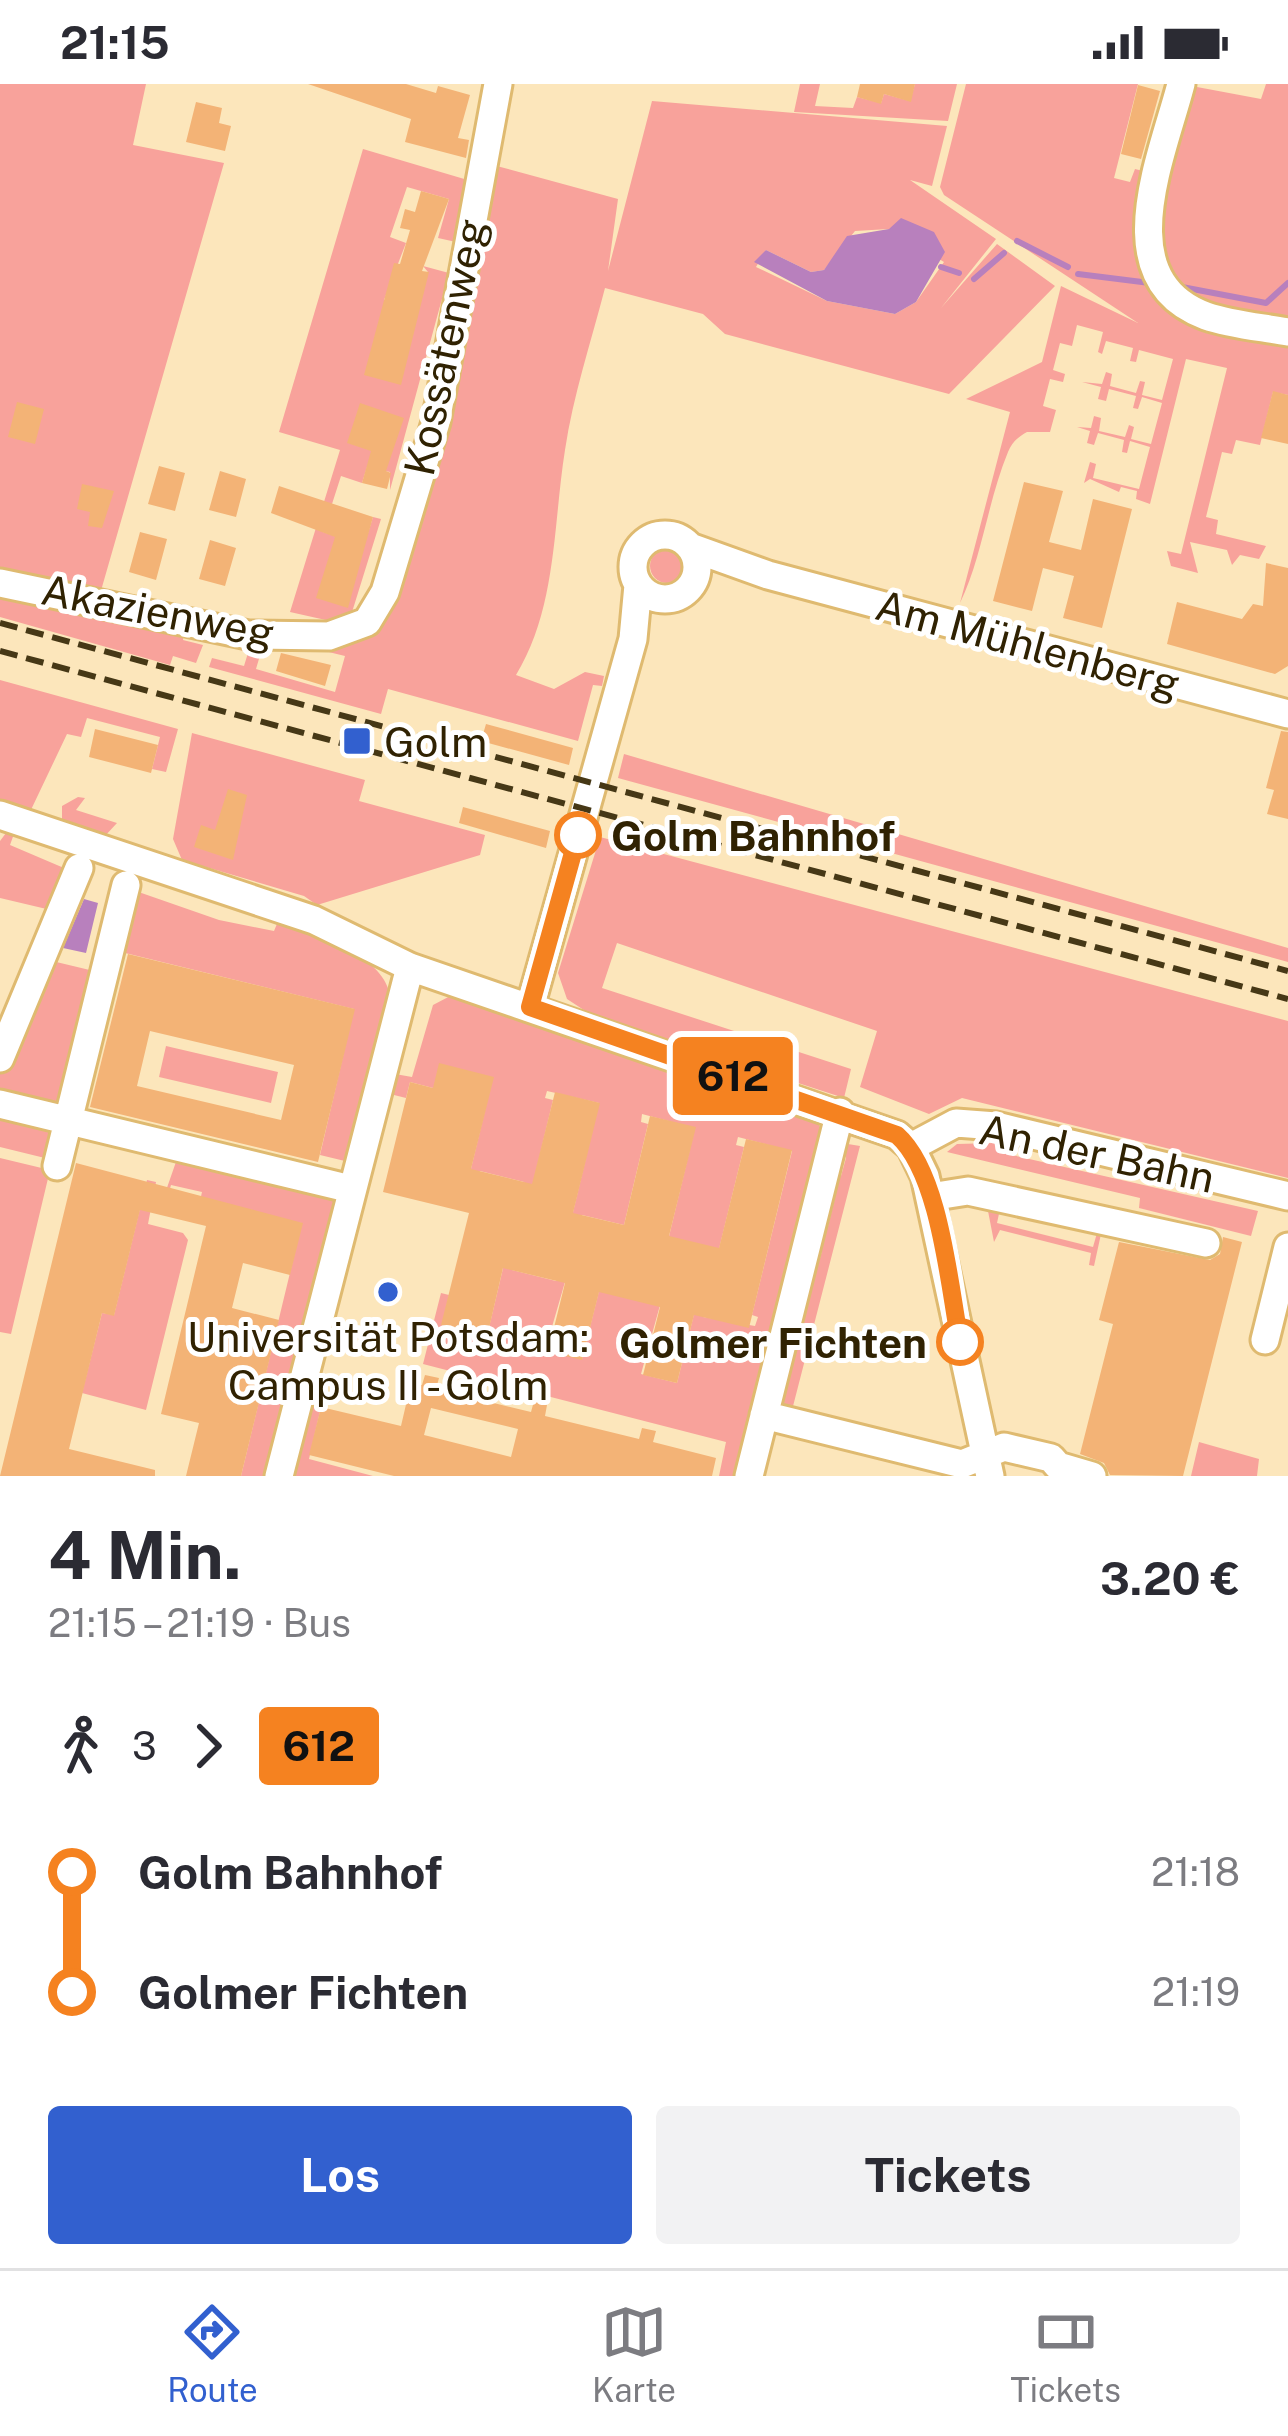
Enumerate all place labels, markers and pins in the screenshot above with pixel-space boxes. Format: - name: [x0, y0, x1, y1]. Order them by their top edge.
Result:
- place label: Golm: [384, 717, 487, 766]
- marker: Golm: [341, 725, 373, 757]
- place label: Golm Bahnhof: [611, 811, 895, 860]
- marker: Golm Bahnhof: [556, 813, 600, 857]
- marker: Universität Potsdam: Campus II - Golm: [375, 1279, 401, 1305]
- place label: Universität Potsdam: Campus II - Golm: [187, 1312, 589, 1409]
- place label: Golmer Fichten: [619, 1318, 927, 1367]
- marker: Golmer Fichten: [938, 1320, 982, 1364]

